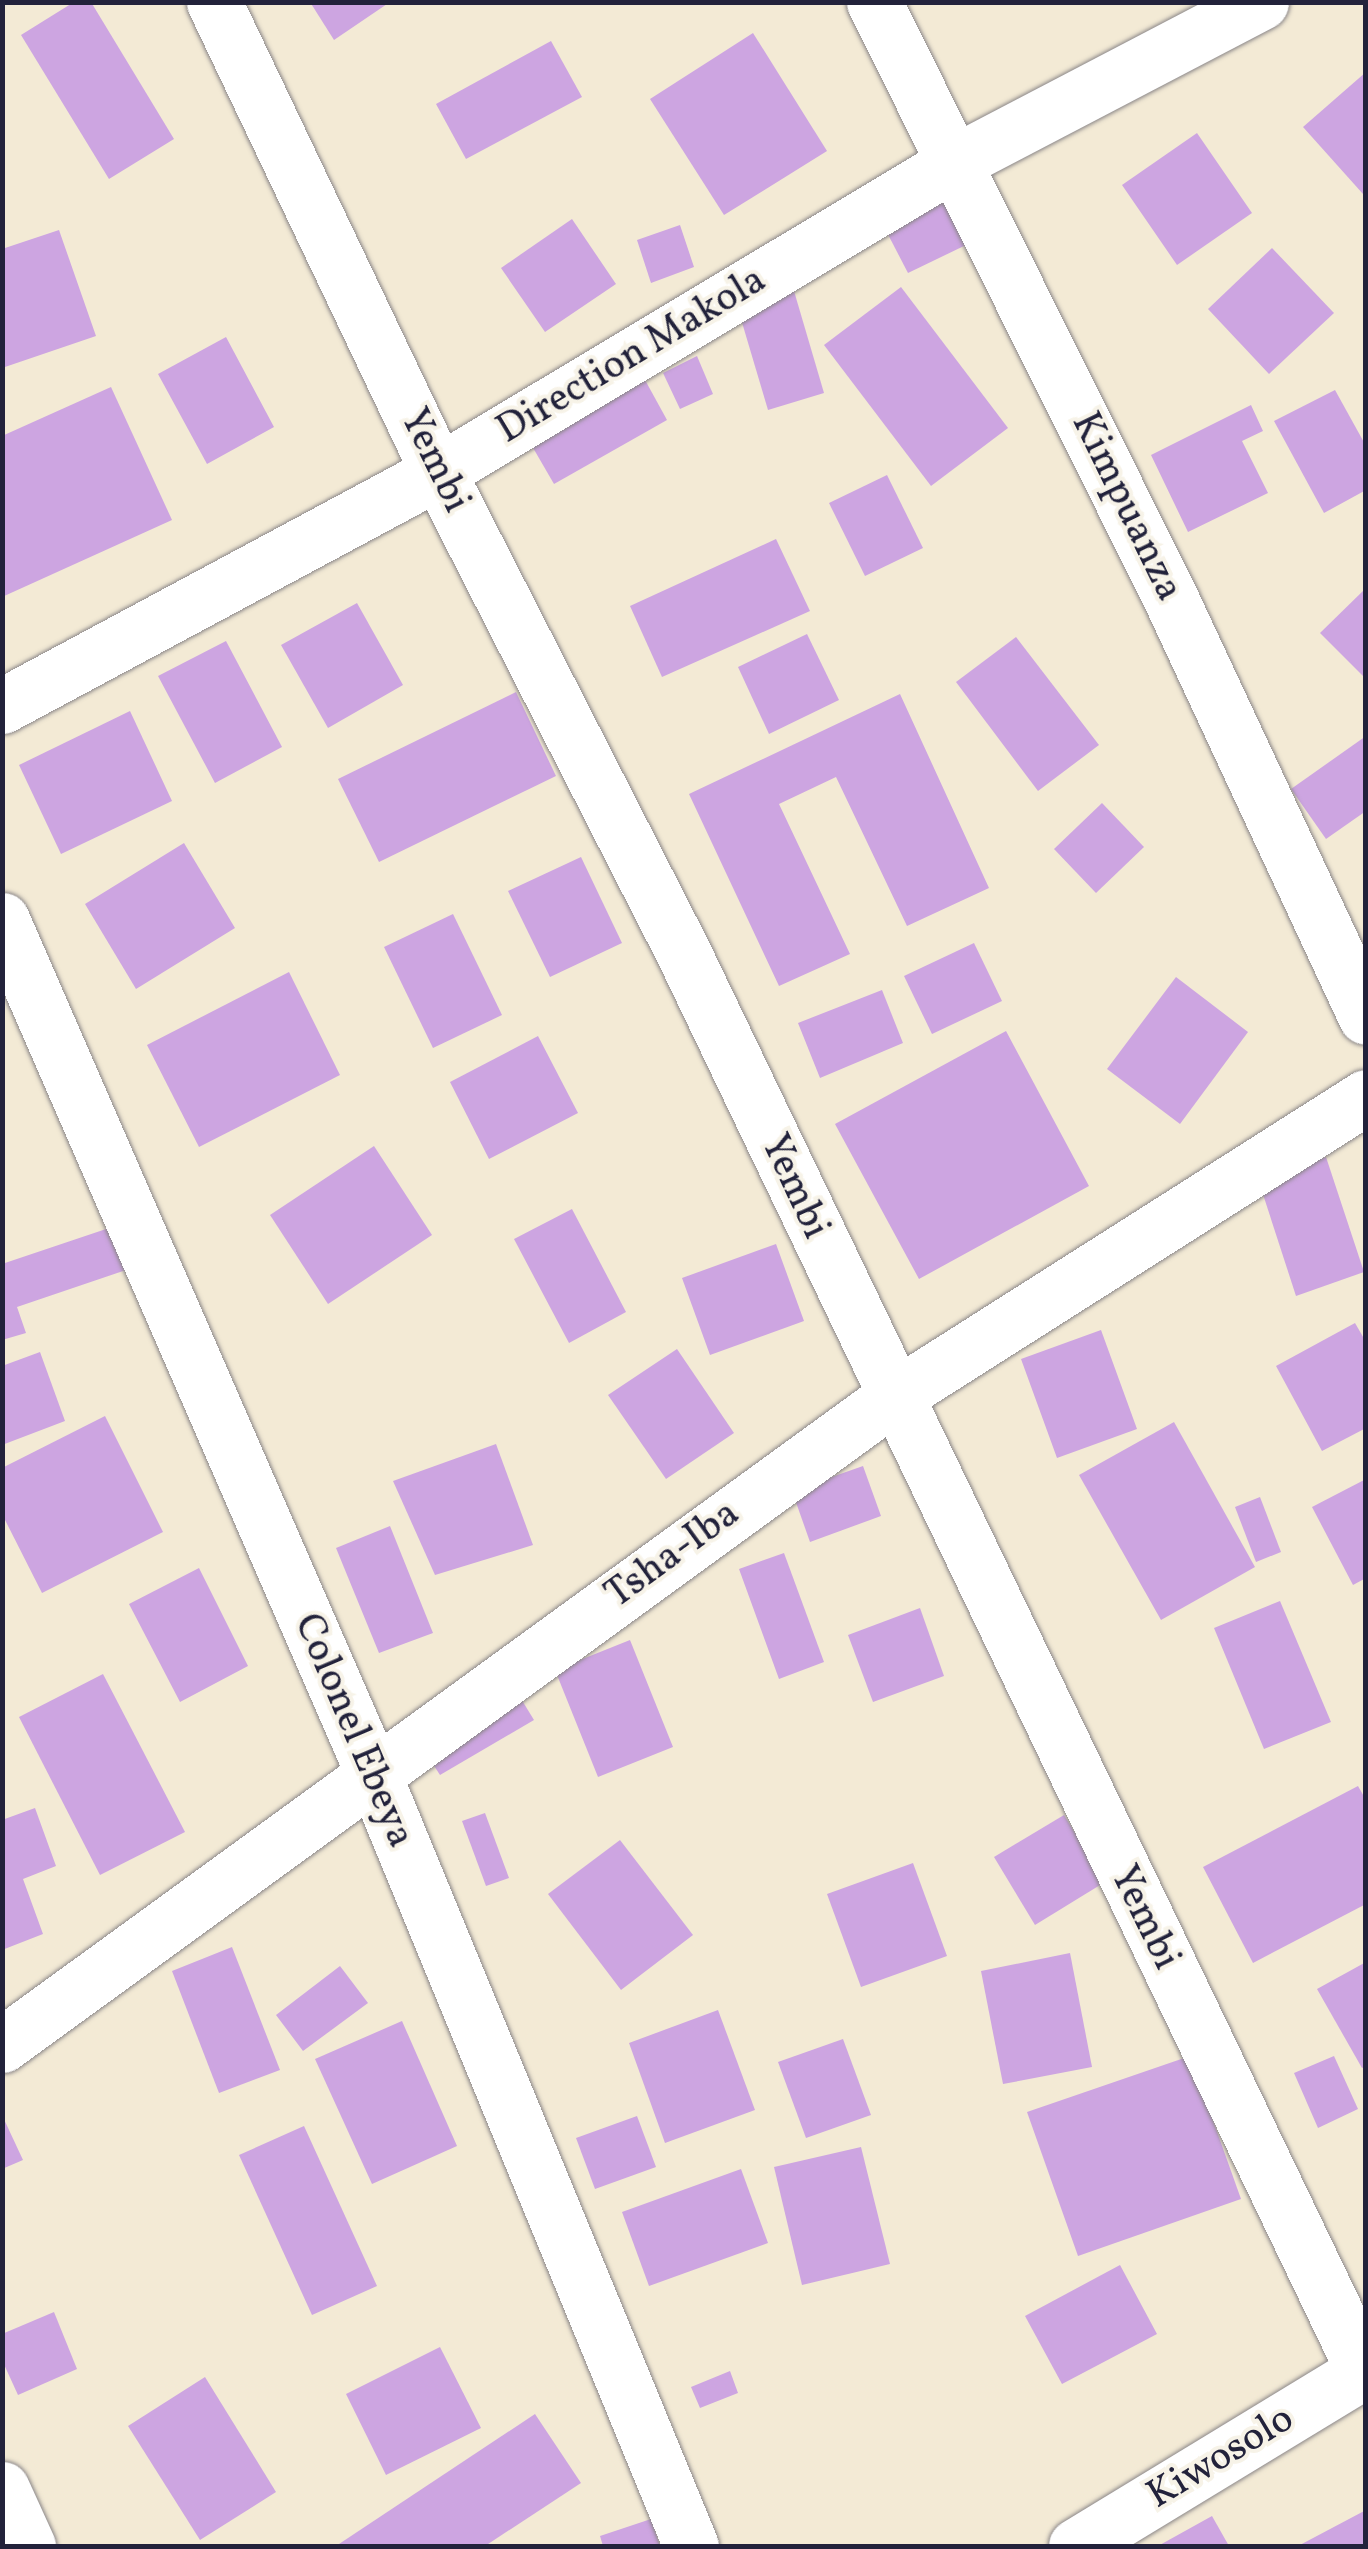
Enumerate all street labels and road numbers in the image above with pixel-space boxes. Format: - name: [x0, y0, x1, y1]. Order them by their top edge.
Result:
- street label: Direction Makola: [489, 257, 775, 455]
- street label: Yembi: [388, 401, 480, 521]
- street label: Kimpuanza: [1060, 405, 1192, 609]
- street label: Yembi: [749, 1127, 839, 1247]
- street label: Tsha-Iba: [597, 1490, 749, 1620]
- street label: Colonel Ebeya: [282, 1607, 424, 1855]
- street label: Yembi: [1098, 1858, 1190, 1978]
- street label: Kiwosolo: [1139, 2396, 1303, 2520]

